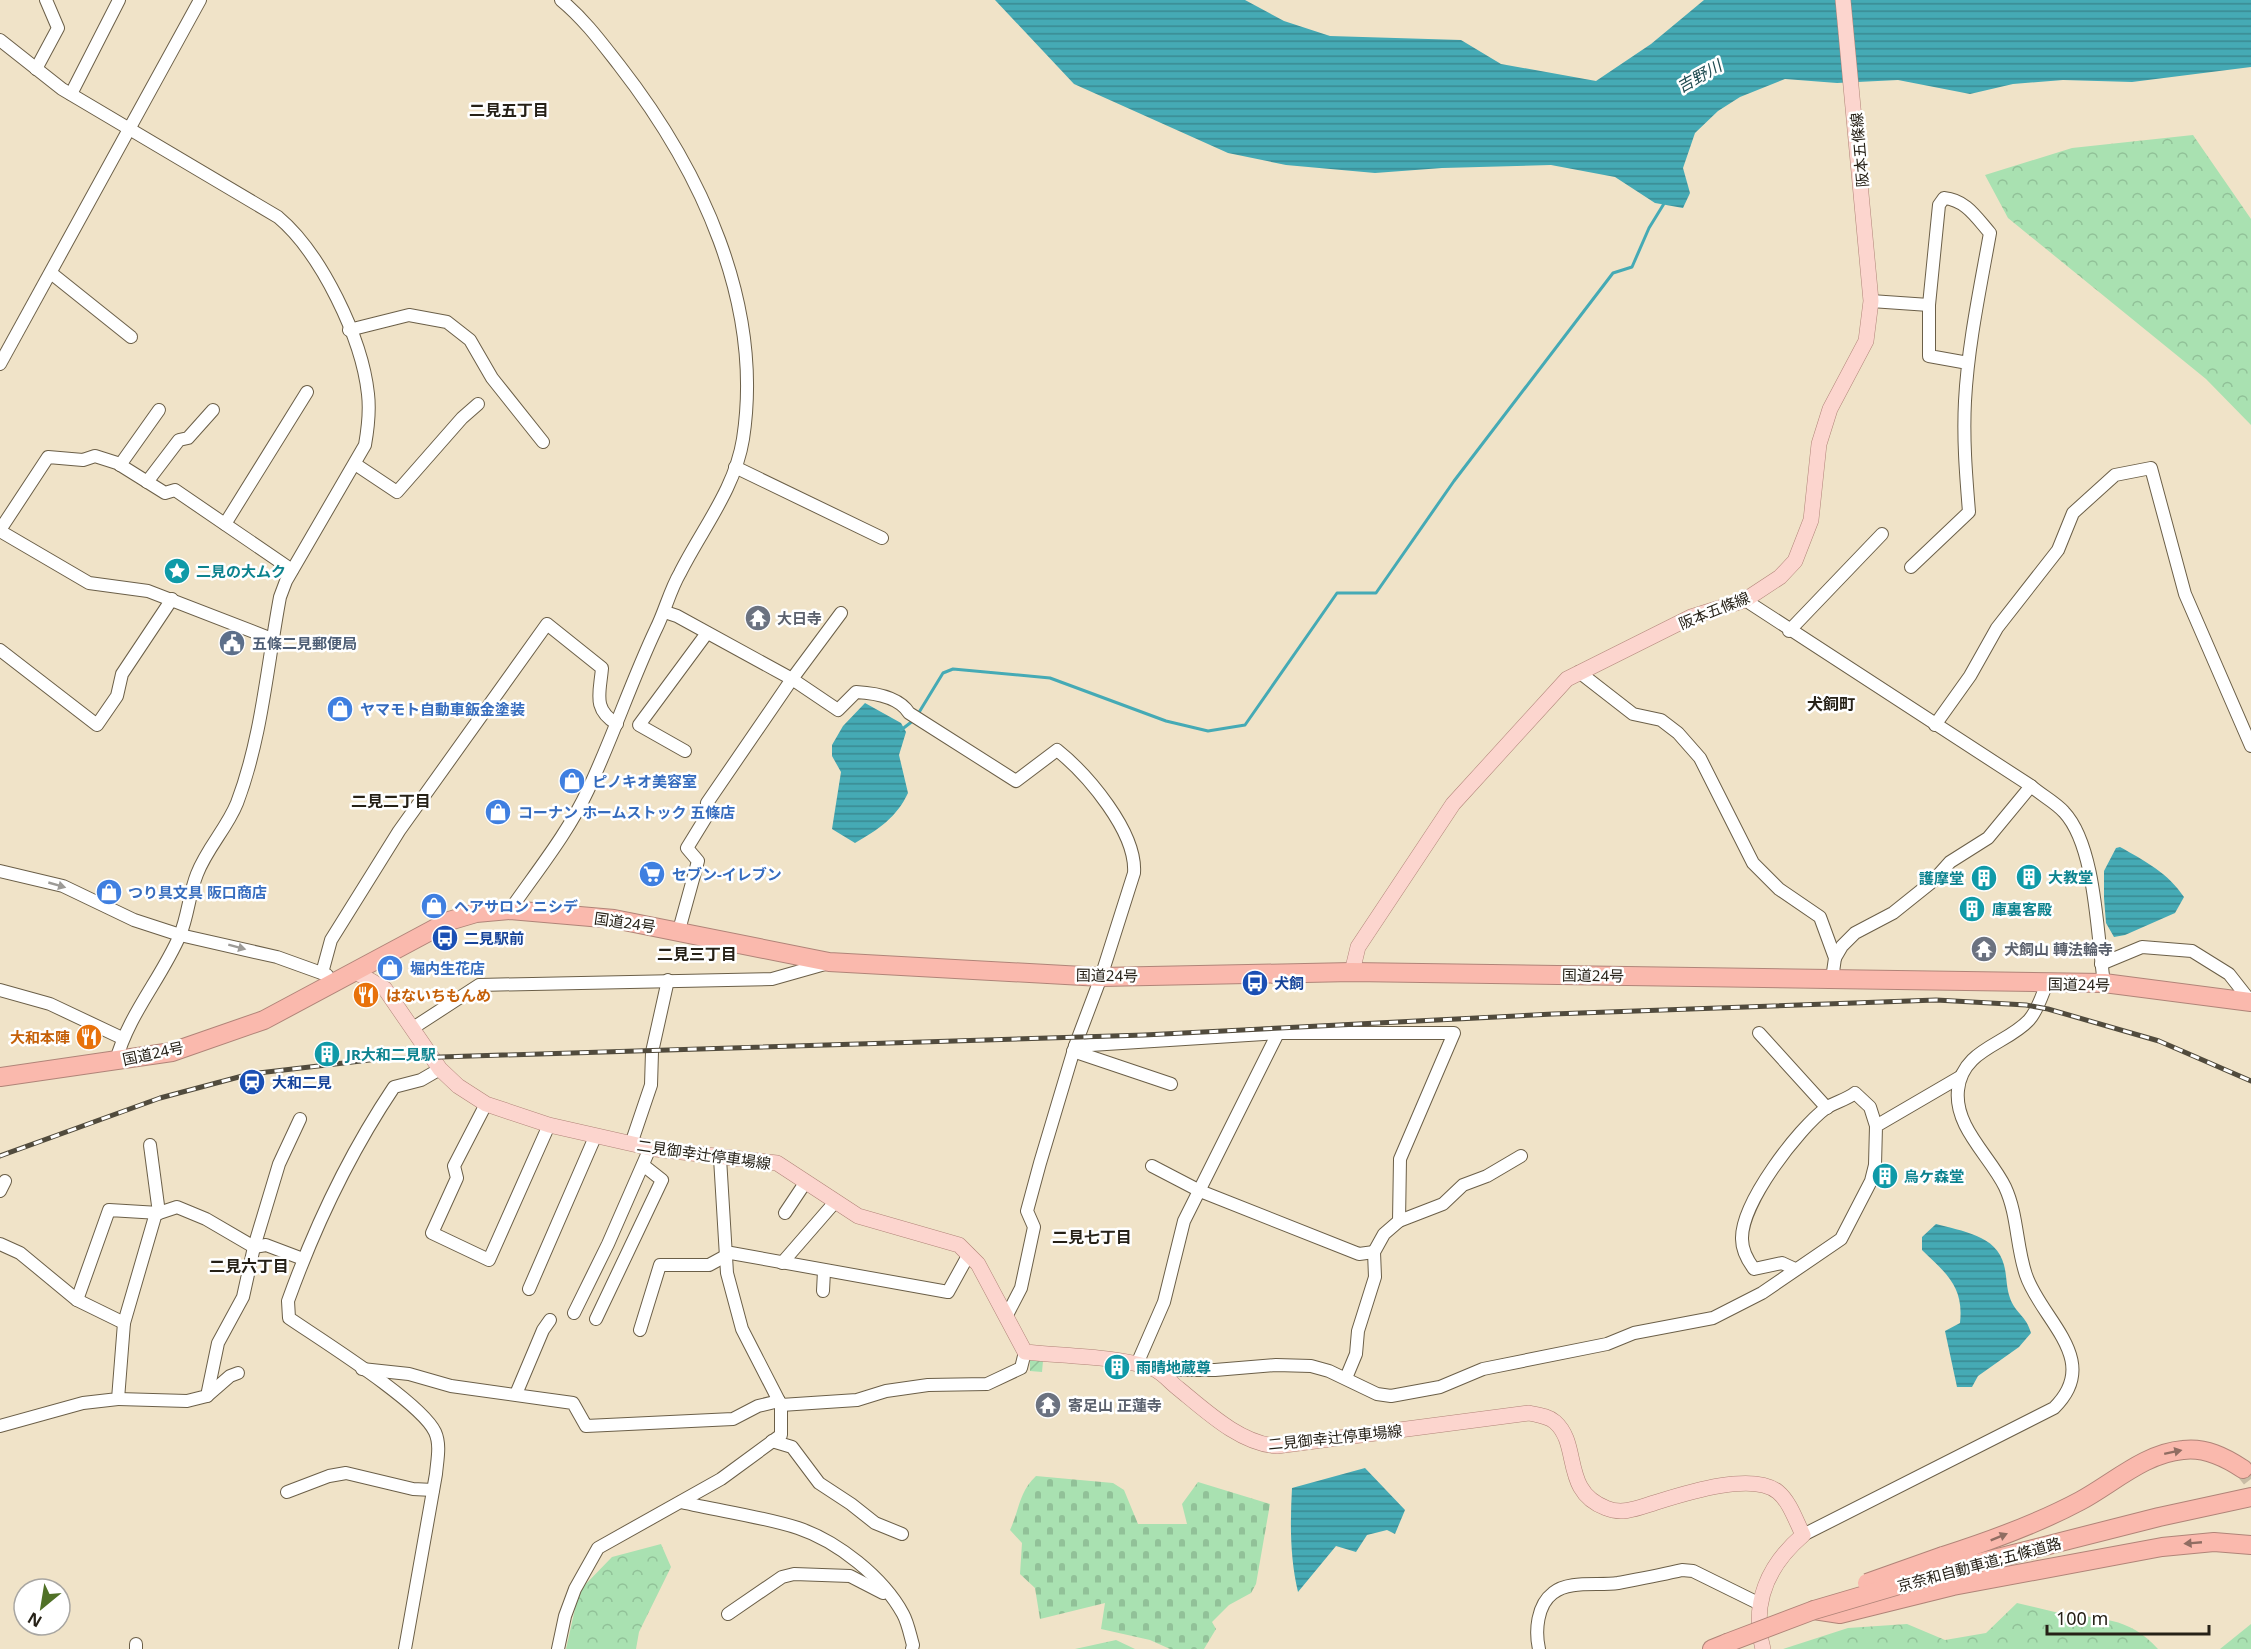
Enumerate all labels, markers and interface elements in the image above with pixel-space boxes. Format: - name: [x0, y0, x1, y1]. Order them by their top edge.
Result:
- water label: 吉野川: [1673, 54, 1727, 97]
- district label: 二見五丁目: [469, 99, 549, 121]
- street label: 阪本五條線: [1846, 112, 1872, 188]
- place icon: 二見の大ムク: [162, 556, 192, 586]
- place label: 二見の大ムク: [196, 561, 286, 581]
- street label: 阪本五條線: [1675, 587, 1753, 633]
- temple icon: 大日寺: [743, 603, 773, 633]
- place label: 大日寺: [777, 608, 822, 628]
- public building icon: 五條二見郵便局: [217, 628, 247, 658]
- place label: 五條二見郵便局: [252, 633, 357, 653]
- district label: 犬飼町: [1807, 693, 1855, 715]
- shop icon: ヤマモト自動車鈑金塗装: [325, 694, 355, 724]
- place label: ヤマモト自動車鈑金塗装: [360, 699, 525, 719]
- shop icon: ピノキオ美容室: [557, 766, 587, 796]
- place label: ピノキオ美容室: [592, 771, 697, 791]
- district label: 二見二丁目: [351, 790, 431, 812]
- shop icon: コーナン ホームストック 五條店: [483, 797, 513, 827]
- place label: コーナン ホームストック 五條店: [518, 802, 735, 822]
- supermarket icon: セブン-イレブン: [637, 859, 667, 889]
- building icon: 大教堂: [2014, 862, 2044, 892]
- building icon: 護摩堂: [1969, 863, 1999, 893]
- place label: セブン-イレブン: [672, 864, 782, 884]
- place label: 大教堂: [2048, 867, 2093, 887]
- place label: 護摩堂: [1919, 868, 1964, 888]
- shop icon: つり具文具 阪口商店: [94, 877, 124, 907]
- one-way arrow: [48, 881, 66, 890]
- place label: つり具文具 阪口商店: [128, 882, 267, 902]
- shop icon: ヘアサロン ニシデ: [419, 891, 449, 921]
- building icon: 庫裏客殿: [1957, 894, 1987, 924]
- place label: ヘアサロン ニシデ: [454, 896, 578, 916]
- place label: 庫裏客殿: [1992, 899, 2052, 919]
- street label: 国道24号: [593, 908, 657, 936]
- bus stop icon: 二見駅前: [430, 923, 460, 953]
- place label: 二見駅前: [464, 928, 524, 948]
- temple icon: 犬飼山 轉法輪寺: [1969, 934, 1999, 964]
- place label: 犬飼山 轉法輪寺: [2004, 939, 2113, 959]
- one-way arrow: [228, 943, 246, 953]
- district label: 二見三丁目: [657, 943, 737, 965]
- shop icon: 堀内生花店: [375, 953, 405, 983]
- place label: 堀内生花店: [410, 958, 485, 978]
- street label: 国道24号: [1076, 964, 1138, 986]
- street label: 国道24号: [1562, 964, 1624, 986]
- bus stop icon: 犬飼: [1240, 968, 1270, 998]
- place label: 犬飼: [1274, 973, 1304, 993]
- street label: 国道24号: [2048, 973, 2110, 995]
- restaurant icon: はないちもんめ: [351, 980, 381, 1010]
- place label: はないちもんめ: [386, 985, 491, 1005]
- restaurant icon: 大和本陣: [74, 1022, 104, 1052]
- place label: 大和本陣: [10, 1027, 70, 1047]
- street label: 国道24号: [121, 1037, 185, 1069]
- building icon: JR大和二見駅: [312, 1039, 342, 1069]
- place label: JR大和二見駅: [344, 1044, 436, 1064]
- station icon: 大和二見: [237, 1067, 267, 1097]
- place label: 大和二見: [272, 1072, 332, 1092]
- street label: 二見御幸辻停車場線: [636, 1135, 772, 1173]
- building icon: 烏ケ森堂: [1870, 1161, 1900, 1191]
- place label: 烏ケ森堂: [1904, 1166, 1964, 1186]
- district label: 二見七丁目: [1052, 1226, 1132, 1248]
- district label: 二見六丁目: [209, 1255, 289, 1277]
- building icon: 雨晴地蔵尊: [1102, 1352, 1132, 1382]
- place label: 雨晴地蔵尊: [1136, 1357, 1211, 1377]
- temple icon: 寄足山 正蓮寺: [1033, 1390, 1063, 1420]
- place label: 寄足山 正蓮寺: [1068, 1395, 1162, 1415]
- street label: 二見御幸辻停車場線: [1267, 1420, 1403, 1454]
- one-way arrow: [2164, 1446, 2182, 1456]
- street label: 京奈和自動車道;五條道路: [1895, 1532, 2063, 1596]
- one-way arrow: [1990, 1532, 2008, 1542]
- one-way arrow: [2183, 1538, 2202, 1548]
- north arrow: [12, 1577, 72, 1637]
- scale bar: [2047, 1598, 2209, 1636]
- text: 100 m: [2056, 1606, 2108, 1630]
- text: N: [23, 1607, 46, 1633]

